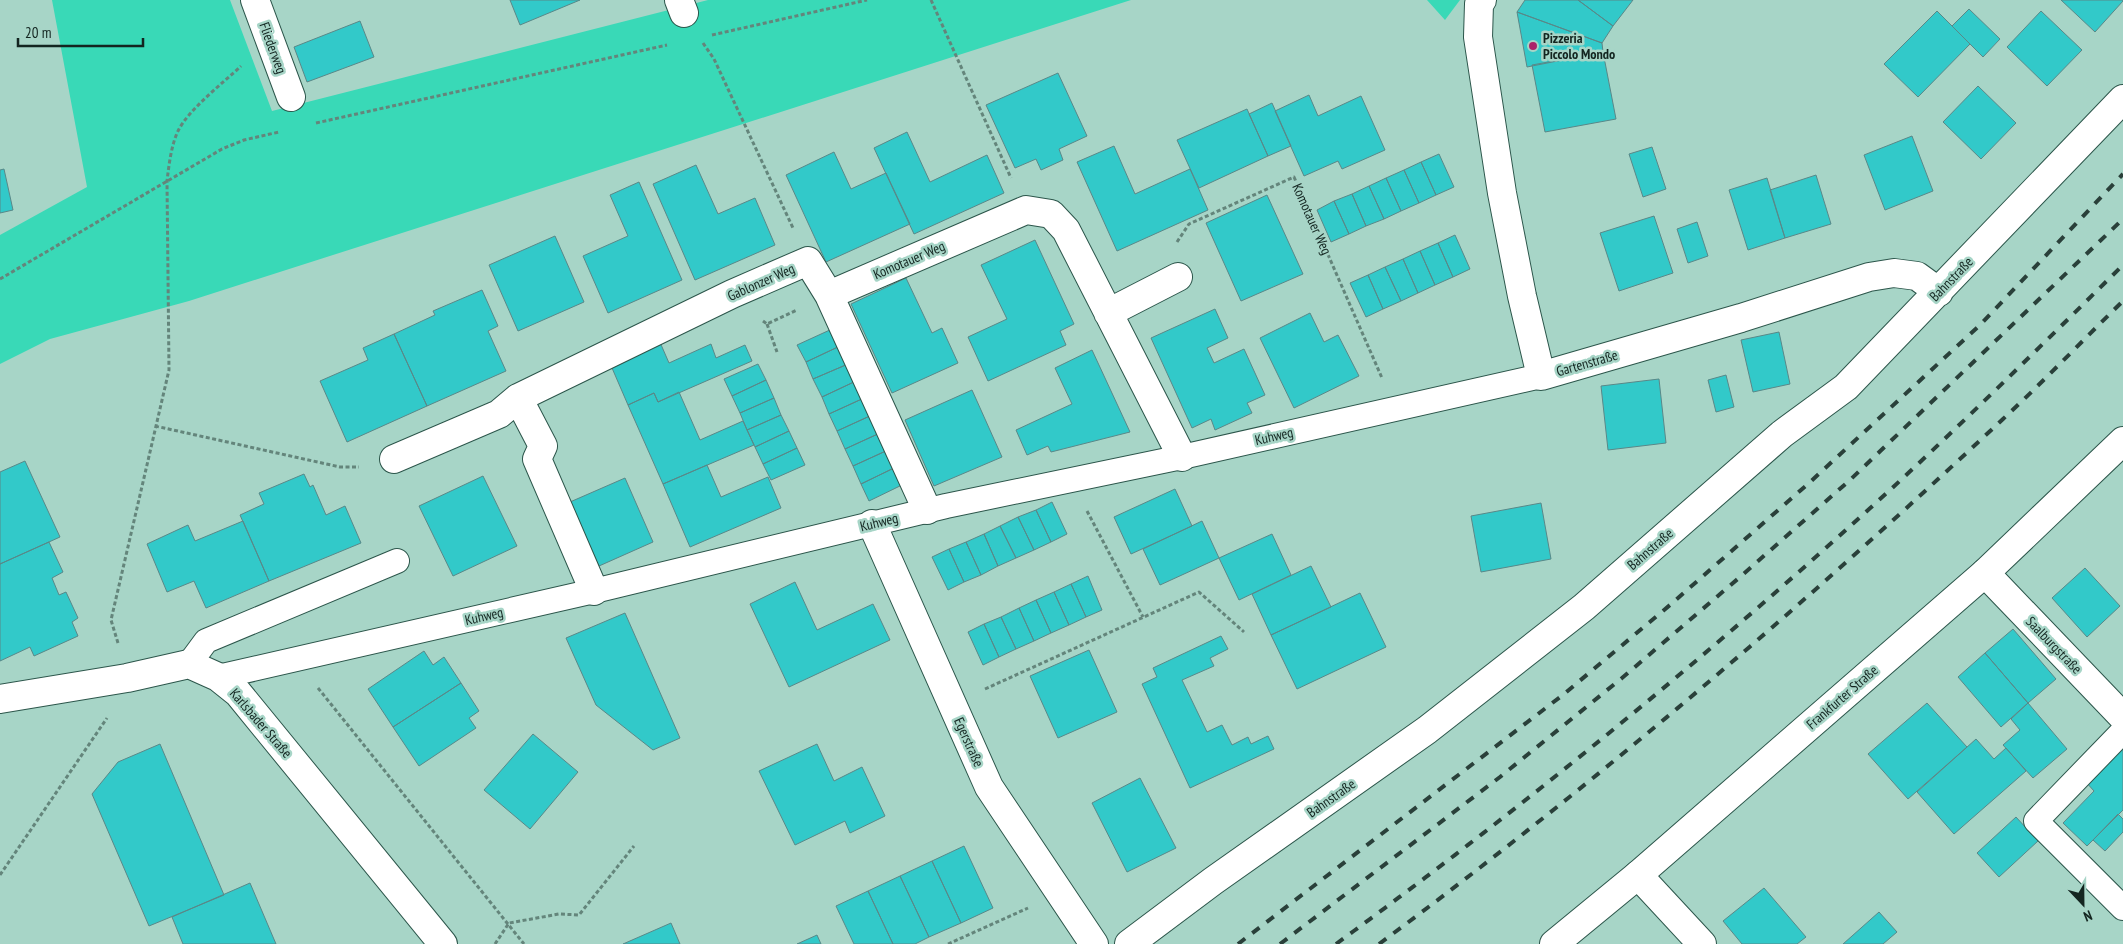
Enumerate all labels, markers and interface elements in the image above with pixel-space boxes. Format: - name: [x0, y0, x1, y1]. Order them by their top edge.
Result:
- scale bar: [18, 15, 142, 47]
- street label: Fliederweg: [255, 20, 291, 76]
- text: 20 m: [25, 23, 51, 42]
- place label: Pizzeria Piccolo Mondo: [1543, 29, 1615, 63]
- marker: Pizzeria Piccolo Mondo: [1527, 40, 1539, 52]
- street label: Komotauer Weg: [1288, 181, 1336, 257]
- street label: Komotauer Weg: [870, 237, 948, 283]
- street label: Bahnstraße: [1925, 253, 1977, 305]
- street label: Gablonzer Weg: [725, 259, 797, 305]
- street label: Gartenstraße: [1554, 346, 1620, 380]
- street label: Kuhweg: [1253, 423, 1295, 449]
- street label: Kuhweg: [858, 509, 900, 535]
- street label: Bahnstraße: [1623, 524, 1677, 574]
- street label: Kuhweg: [463, 603, 505, 629]
- street label: Saalburgstraße: [2022, 612, 2086, 678]
- street label: Frankfurter Straße: [1803, 661, 1882, 733]
- street label: Karlsbader Straße: [226, 685, 296, 762]
- street label: Egerstraße: [950, 714, 988, 770]
- street label: Bahnstraße: [1303, 775, 1359, 821]
- north arrow: [2058, 879, 2108, 929]
- text: N: [2081, 906, 2095, 926]

